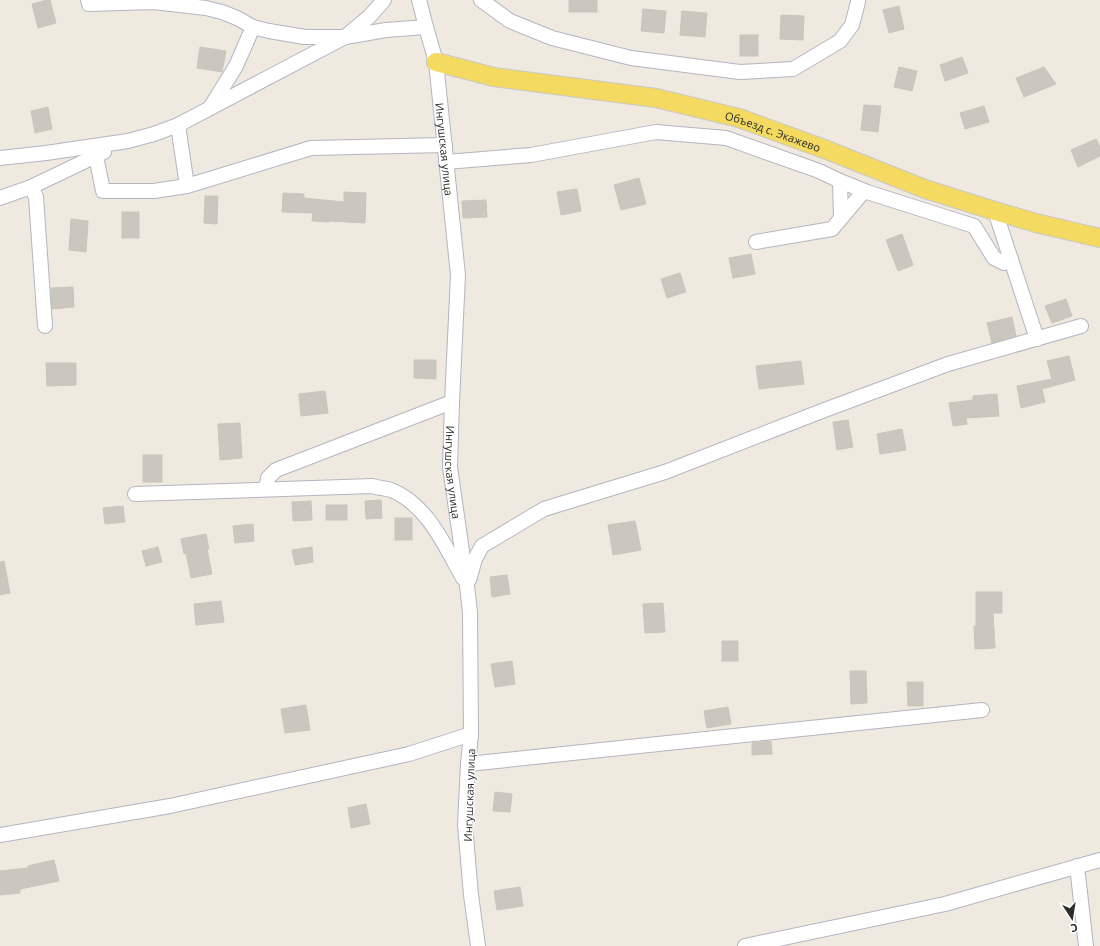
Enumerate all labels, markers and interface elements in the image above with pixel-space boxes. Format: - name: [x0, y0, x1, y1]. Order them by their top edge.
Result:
- street label: Ингушская улица: [433, 102, 457, 196]
- street label: Объезд с. Экажево: [724, 107, 823, 155]
- street label: Ингушская улица: [442, 426, 465, 520]
- street label: Ингушская улица: [460, 748, 478, 842]
- north arrow: [1052, 898, 1092, 938]
- text: С: [1069, 920, 1079, 936]

